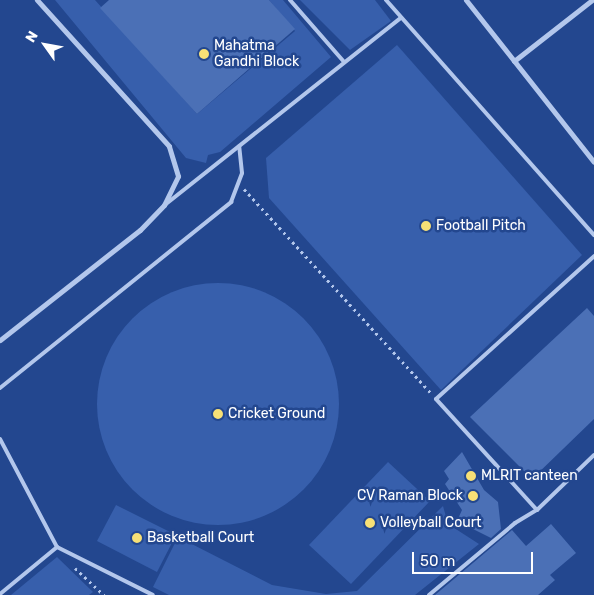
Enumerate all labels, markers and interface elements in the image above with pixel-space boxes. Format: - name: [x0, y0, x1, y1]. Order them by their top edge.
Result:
- north arrow: [20, 20, 70, 70]
- text: N: [22, 28, 42, 46]
- place label: Mahatma Gandhi Block: [214, 38, 299, 70]
- marker: Mahatma Gandhi Block: [198, 48, 210, 60]
- place label: Football Pitch: [436, 218, 526, 234]
- marker: Football Pitch: [420, 220, 432, 232]
- place label: Cricket Ground: [228, 406, 325, 422]
- marker: Cricket Ground: [212, 408, 224, 420]
- place label: MLRIT canteen: [481, 468, 578, 484]
- marker: MLRIT canteen: [465, 470, 477, 482]
- place label: CV Raman Block: [357, 488, 463, 504]
- marker: CV Raman Block: [467, 490, 479, 502]
- place label: Volleyball Court: [380, 515, 481, 531]
- marker: Volleyball Court: [364, 517, 376, 529]
- place label: Basketball Court: [147, 530, 254, 546]
- marker: Basketball Court: [131, 532, 143, 544]
- scale bar: [414, 542, 535, 574]
- text: 50 m: [420, 552, 455, 570]

